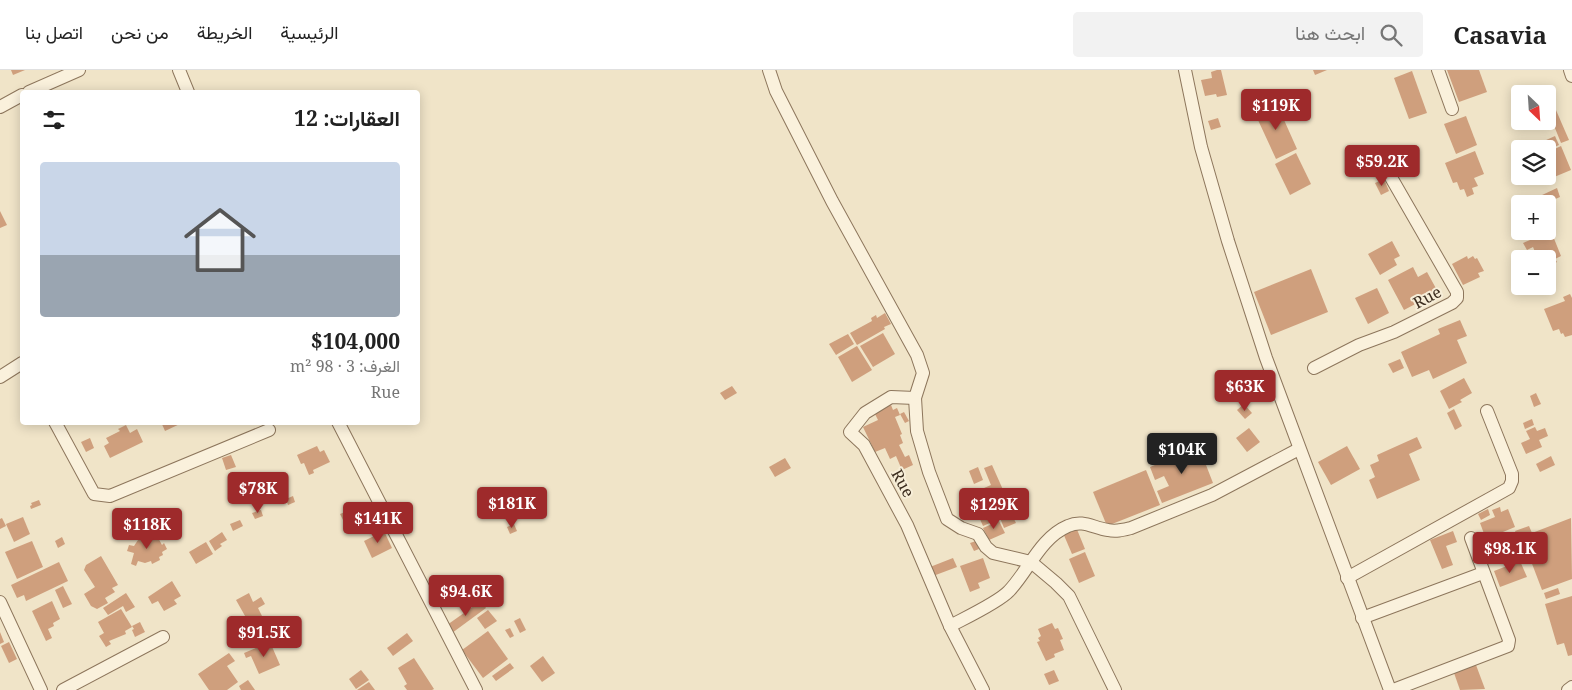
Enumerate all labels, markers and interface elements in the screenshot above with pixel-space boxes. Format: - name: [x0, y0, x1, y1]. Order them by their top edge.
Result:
- search box: [1073, 12, 1423, 57]
- text: Casavia: [1453, 18, 1547, 51]
- text: اتصل بنا: [25, 20, 83, 44]
- text: من نحن: [111, 20, 169, 44]
- text: الخريطة: [197, 20, 252, 44]
- text: الرئيسية: [280, 20, 339, 44]
- text: ابحث هنا: [1295, 20, 1365, 46]
- icon: search: [1377, 21, 1405, 49]
- north arrow: [1511, 85, 1556, 130]
- map controls: [1511, 85, 1556, 295]
- pin: $119K: [1241, 88, 1311, 131]
- text: $119K: [1252, 94, 1300, 116]
- text: العقارات: 12: [294, 104, 400, 132]
- icon: filters: [40, 106, 68, 134]
- button: layers: [1511, 140, 1556, 185]
- pin: $59.2K: [1341, 144, 1423, 187]
- text: $59.2K: [1356, 150, 1408, 172]
- icon: home: [175, 195, 265, 285]
- button: +: [1511, 195, 1556, 240]
- button: −: [1511, 250, 1556, 295]
- street label: Rue: [1409, 280, 1445, 314]
- text: $104,000: [311, 327, 400, 355]
- text: الغرف: 3 · 98 m²: [290, 355, 400, 377]
- pin: $63K: [1215, 370, 1275, 412]
- text: $63K: [1226, 375, 1264, 397]
- text: Rue: [371, 381, 400, 403]
- pin: $104K: [1147, 432, 1217, 475]
- text: $104K: [1158, 438, 1206, 460]
- street label: Rue: [886, 465, 920, 501]
- pin: $78K: [228, 472, 288, 514]
- text: $78K: [239, 477, 277, 499]
- pin: $181K: [477, 486, 547, 529]
- pin: $129K: [959, 488, 1029, 530]
- text: $181K: [488, 492, 536, 514]
- text: $129K: [970, 493, 1018, 515]
- pin: $141K: [343, 502, 413, 544]
- text: $141K: [354, 507, 402, 529]
- pin: $118K: [112, 508, 182, 550]
- text: $118K: [123, 513, 171, 535]
- pin: $98.1K: [1469, 532, 1551, 574]
- text: $98.1K: [1484, 537, 1536, 559]
- pin: $94.6K: [425, 574, 507, 617]
- text: $94.6K: [440, 580, 492, 602]
- pin: $91.5K: [223, 616, 305, 658]
- text: $91.5K: [238, 621, 290, 643]

